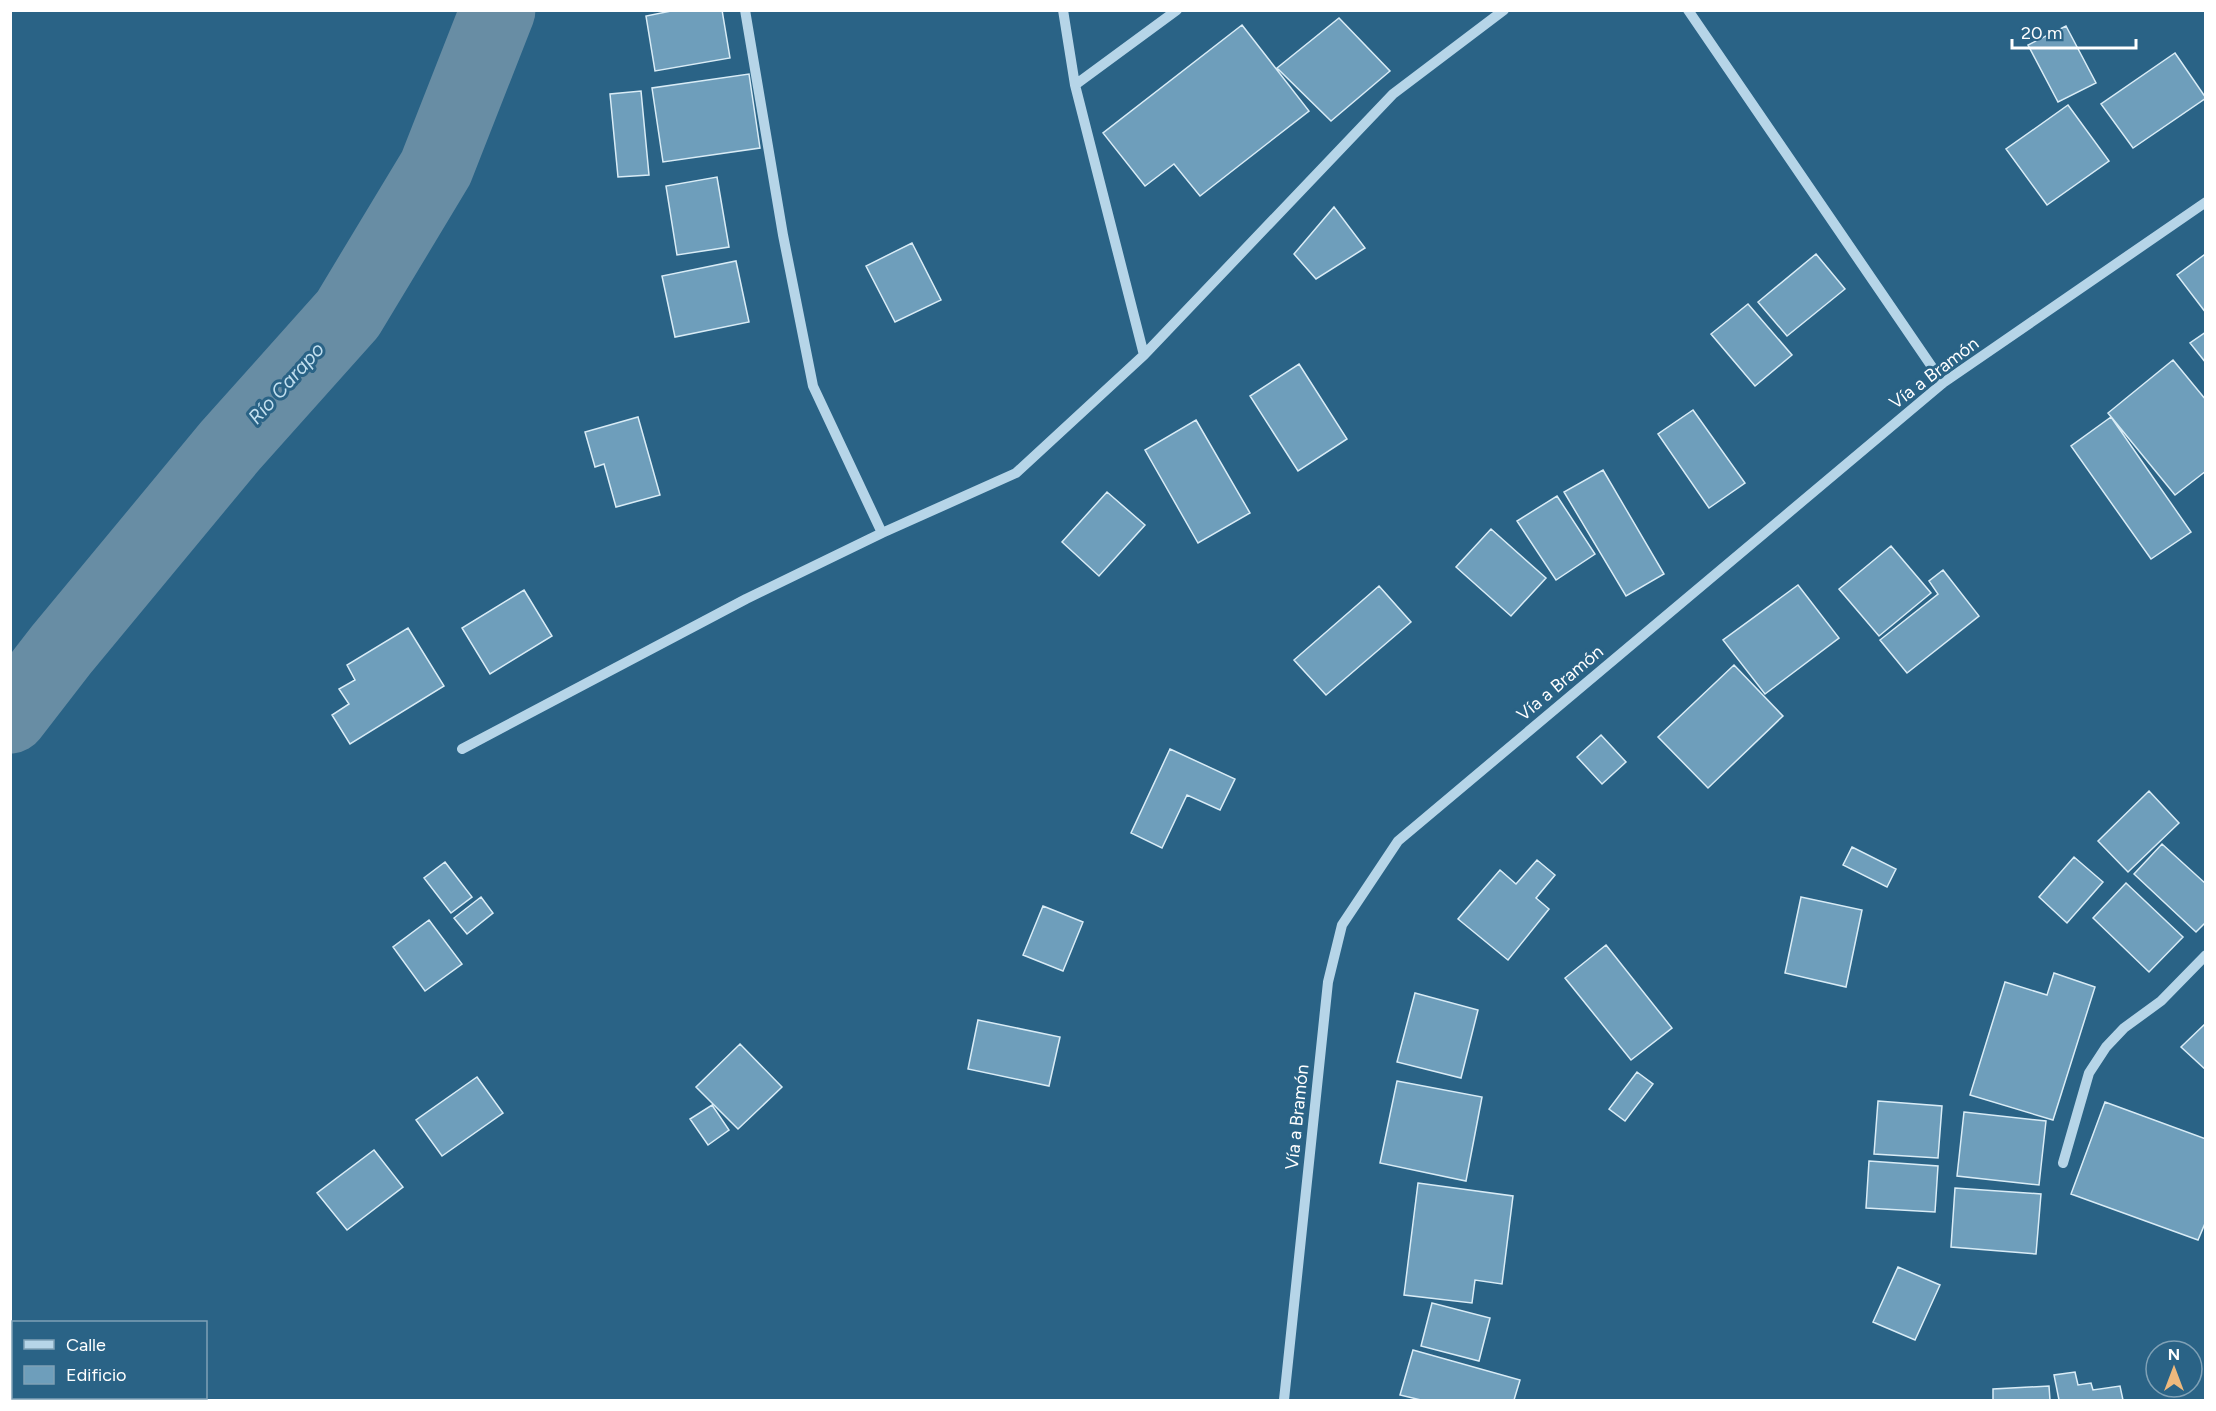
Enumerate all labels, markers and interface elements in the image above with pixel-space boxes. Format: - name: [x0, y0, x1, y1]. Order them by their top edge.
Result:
- scale bar: [2012, 12, 2136, 50]
- text: 20 m: [2021, 22, 2062, 44]
- street label: Vía a Bramón: [1885, 332, 1983, 414]
- water label: Río Carapo: [243, 337, 329, 429]
- street label: Vía a Bramón: [1512, 641, 1608, 725]
- street label: Vía a Bramón: [1281, 1063, 1313, 1171]
- legend: [12, 1321, 207, 1399]
- text: Calle: [66, 1334, 106, 1356]
- north arrow: [2144, 1339, 2204, 1399]
- text: N: [2168, 1345, 2180, 1364]
- text: Edificio: [66, 1364, 127, 1386]

